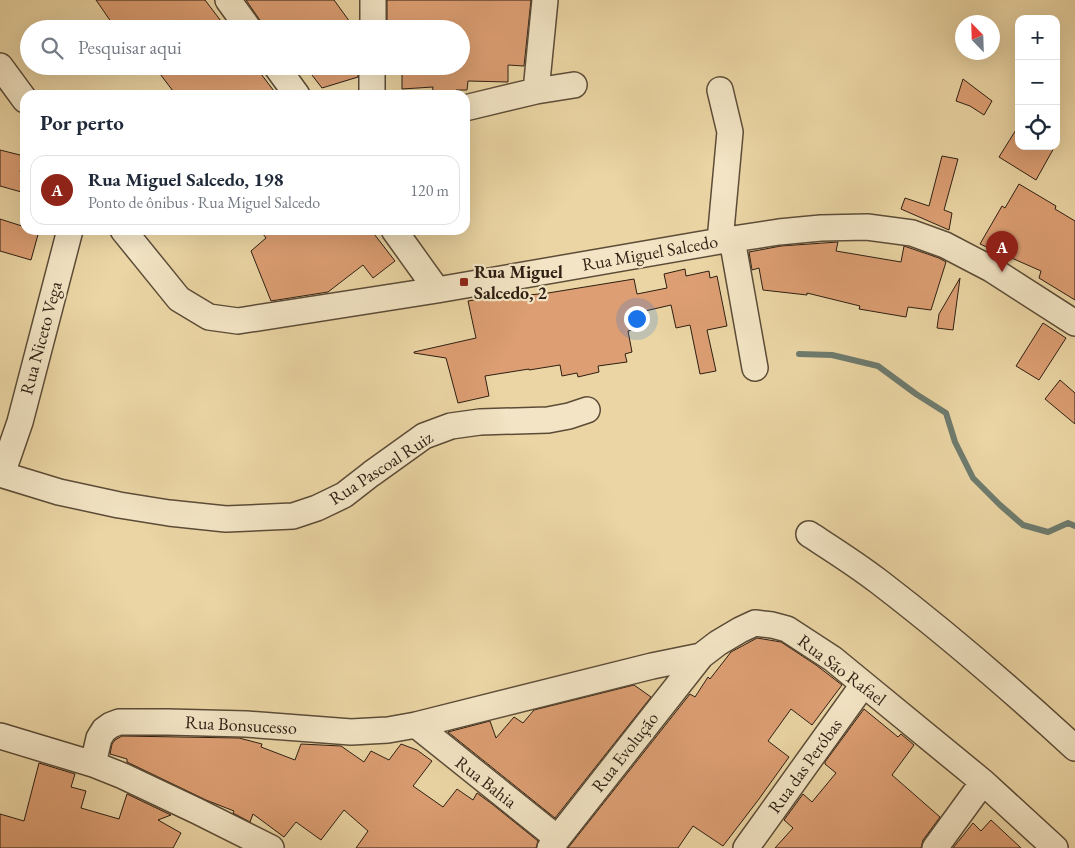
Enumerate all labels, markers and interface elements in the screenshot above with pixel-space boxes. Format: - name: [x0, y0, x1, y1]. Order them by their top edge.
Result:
- north arrow: [955, 15, 1000, 60]
- map controls: [1015, 15, 1060, 150]
- button: +: [1015, 15, 1060, 60]
- search box: [20, 20, 470, 75]
- icon: search: [38, 34, 66, 62]
- text: Pesquisar aqui: [78, 35, 182, 60]
- button: −: [1015, 60, 1060, 105]
- button: locate: [1015, 105, 1060, 150]
- text: Por perto: [40, 109, 124, 136]
- text: Rua Miguel Salcedo, 198: [88, 167, 284, 192]
- text: A: [51, 180, 63, 201]
- text: 120 m: [410, 180, 449, 201]
- text: Ponto de ônibus · Rua Miguel Salcedo: [88, 192, 320, 213]
- street label: Rua Miguel Salcedo: [580, 229, 720, 276]
- pin: A: [986, 231, 1018, 272]
- place label: Rua Miguel Salcedo, 2: [474, 260, 563, 304]
- marker: Rua Miguel Salcedo, 2: [458, 276, 470, 288]
- street label: Rua Niceto Vega: [14, 278, 67, 397]
- your location: [624, 306, 650, 332]
- street label: Rua Pascoal Ruiz: [324, 425, 437, 510]
- street label: Rua São Rafael: [793, 629, 891, 710]
- street label: Rua Evolução: [586, 707, 663, 796]
- street label: Rua Bonsucesso: [185, 710, 298, 739]
- street label: Rua das Peróbas: [762, 714, 847, 818]
- street label: Rua Bahia: [451, 750, 522, 813]

